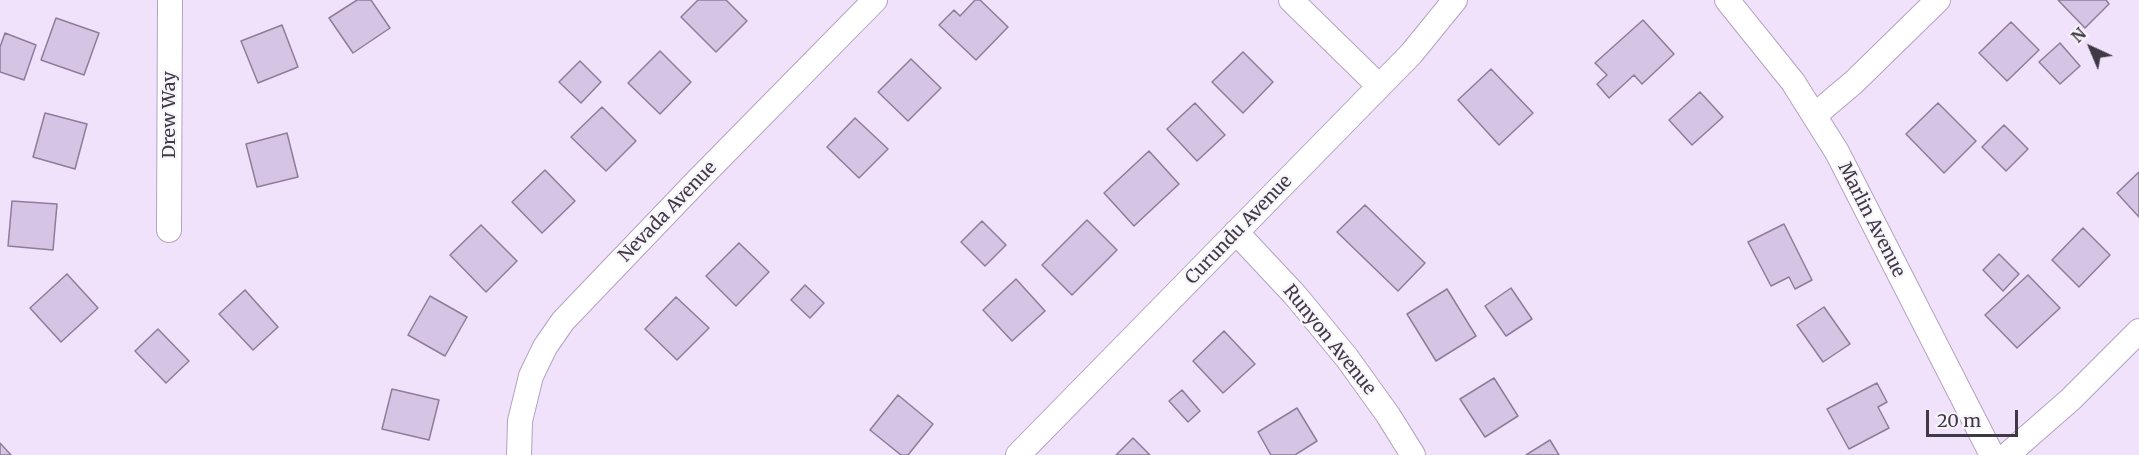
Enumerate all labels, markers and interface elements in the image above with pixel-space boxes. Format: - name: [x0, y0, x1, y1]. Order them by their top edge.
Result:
- north arrow: [2061, 18, 2121, 78]
- text: N: [2067, 23, 2090, 47]
- street label: Drew Way: [159, 71, 181, 159]
- street label: Nevada Avenue: [615, 157, 721, 267]
- street label: Marlin Avenue: [1833, 159, 1909, 281]
- street label: Curundu Avenue: [1181, 171, 1297, 289]
- street label: Runyon Avenue: [1278, 281, 1380, 399]
- scale bar: [1929, 398, 2020, 436]
- text: 20 m: [1937, 409, 1981, 432]

